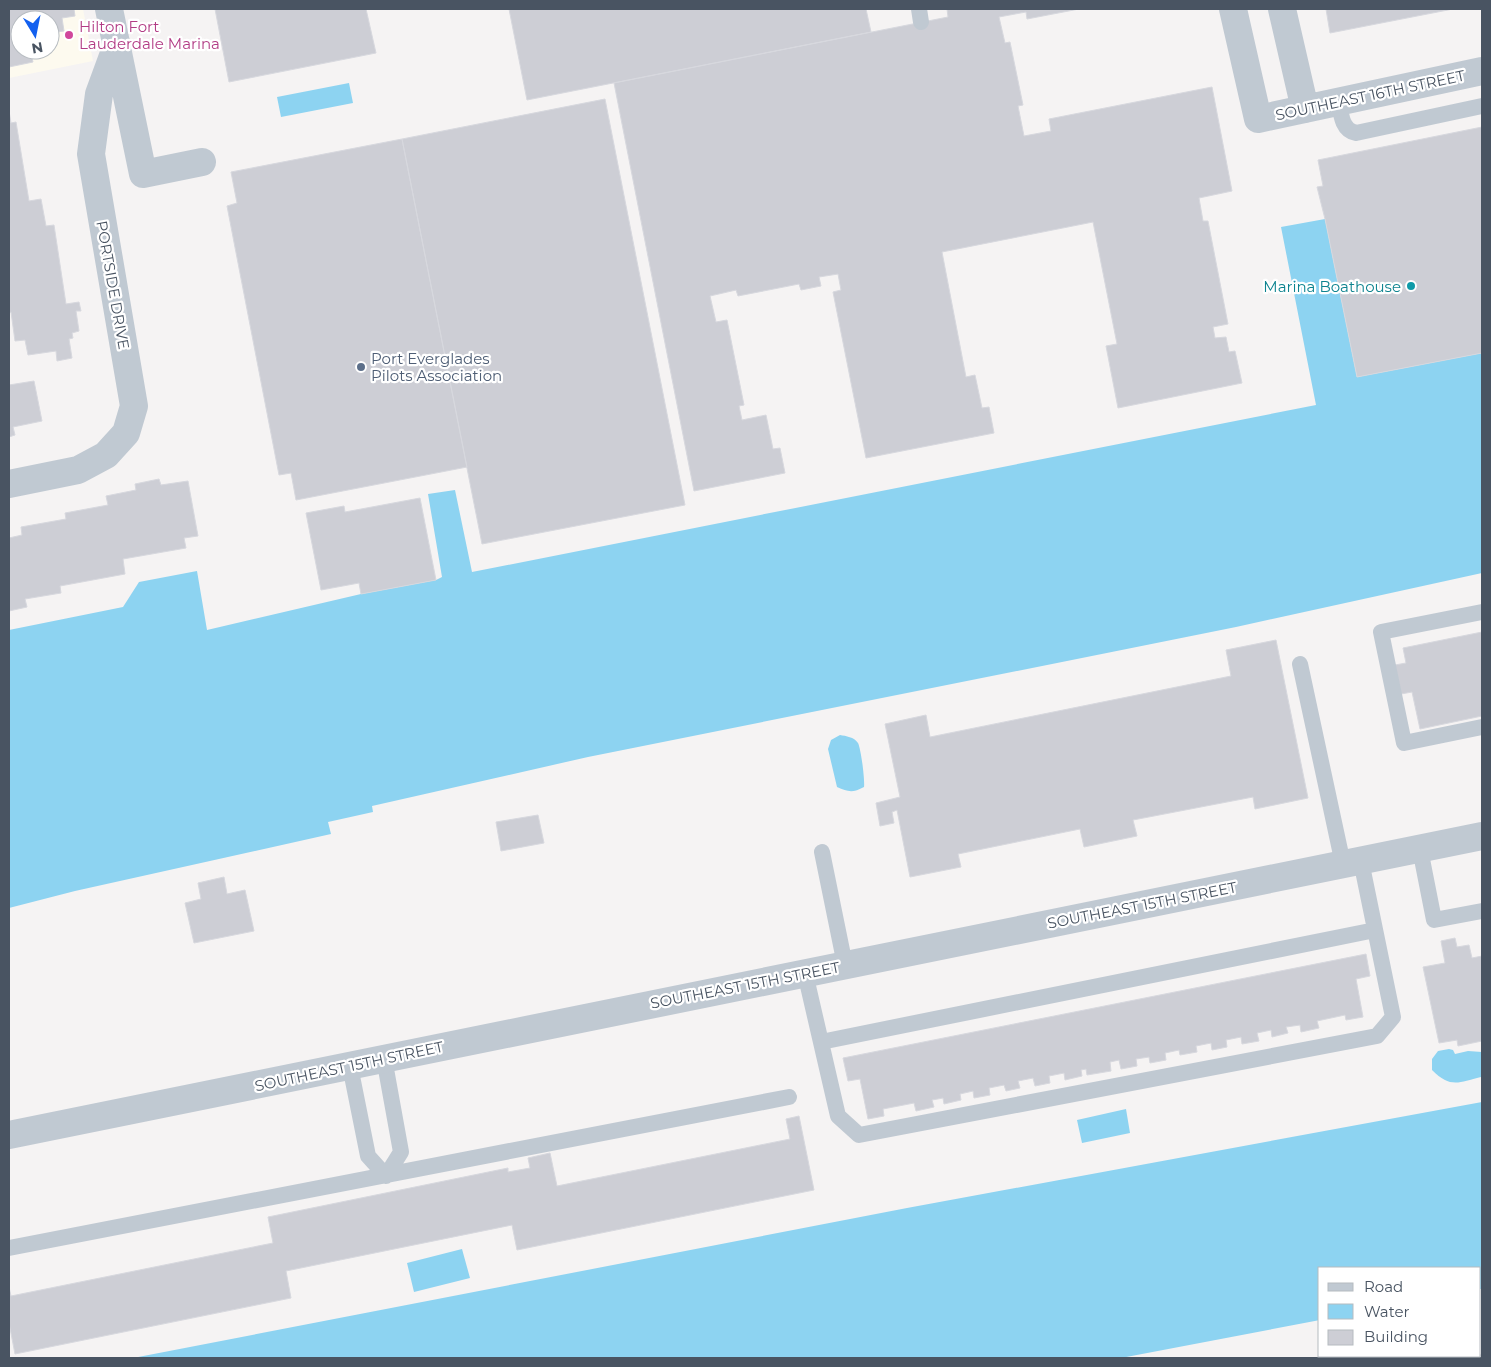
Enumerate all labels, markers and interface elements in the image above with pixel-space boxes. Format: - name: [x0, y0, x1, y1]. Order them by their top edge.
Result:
- north arrow: [10, 10, 60, 60]
- place label: Hilton Fort Lauderdale Marina: [79, 17, 220, 53]
- marker: Hilton Fort Lauderdale Marina: [63, 29, 75, 41]
- text: N: [30, 38, 44, 58]
- street label: SOUTHEAST 16TH STREET: [1274, 66, 1467, 124]
- street label: PORTSIDE DRIVE: [92, 219, 134, 351]
- place label: Marina Boathouse: [1263, 277, 1401, 296]
- marker: Marina Boathouse: [1405, 280, 1417, 292]
- place label: Port Everglades Pilots Association: [371, 349, 502, 385]
- marker: Port Everglades Pilots Association: [355, 361, 367, 373]
- street label: SOUTHEAST 15TH STREET: [1046, 877, 1239, 933]
- street label: SOUTHEAST 15TH STREET: [649, 957, 842, 1013]
- street label: SOUTHEAST 15TH STREET: [253, 1037, 445, 1095]
- legend: [1318, 1267, 1481, 1357]
- text: Road: [1364, 1277, 1403, 1296]
- text: Water: [1364, 1302, 1410, 1321]
- text: Building: [1364, 1327, 1428, 1346]

